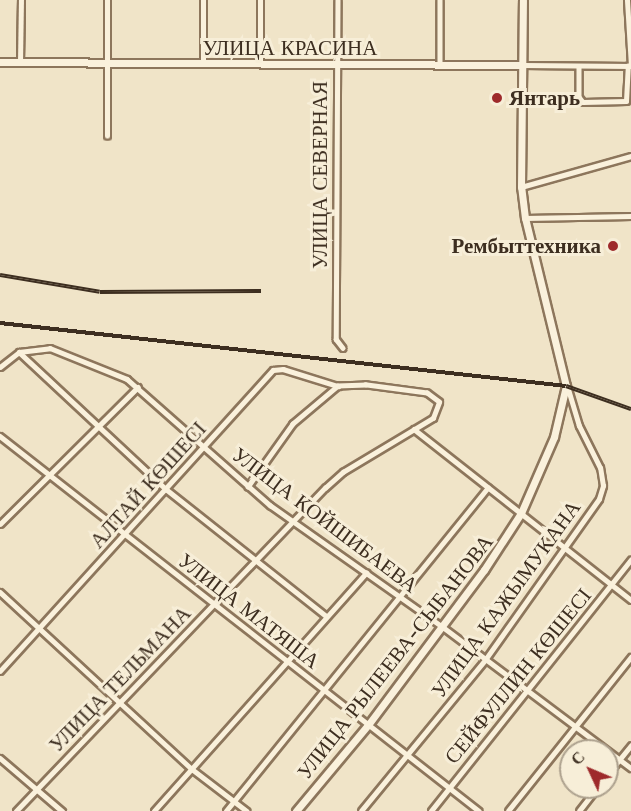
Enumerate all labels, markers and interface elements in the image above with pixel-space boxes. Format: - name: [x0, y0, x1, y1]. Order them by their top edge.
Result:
- street label: УЛИЦА КРАСИНА: [203, 35, 377, 61]
- street label: УЛИЦА СЕВЕРНАЯ: [307, 81, 333, 269]
- place label: Янтарь: [509, 85, 580, 111]
- marker: Янтарь: [490, 91, 504, 105]
- place label: Рембыттехника: [451, 233, 601, 259]
- marker: Рембыттехника: [606, 239, 620, 253]
- street label: АЛТАЙ КӨШЕСІ: [85, 416, 211, 554]
- street label: УЛИЦА КОЙШИБАЕВА: [227, 442, 423, 598]
- street label: УЛИЦА КАЖЫМУКАНА: [426, 495, 586, 703]
- street label: УЛИЦА РЫЛЕЕВА-СЫБАНОВА: [292, 530, 498, 784]
- street label: УЛИЦА МАТЯША: [173, 548, 325, 674]
- street label: СЕЙФУЛЛИН КӨШЕСІ: [439, 583, 597, 769]
- street label: УЛИЦА ТЕЛЬМАНА: [44, 601, 196, 757]
- north arrow: [559, 739, 619, 799]

